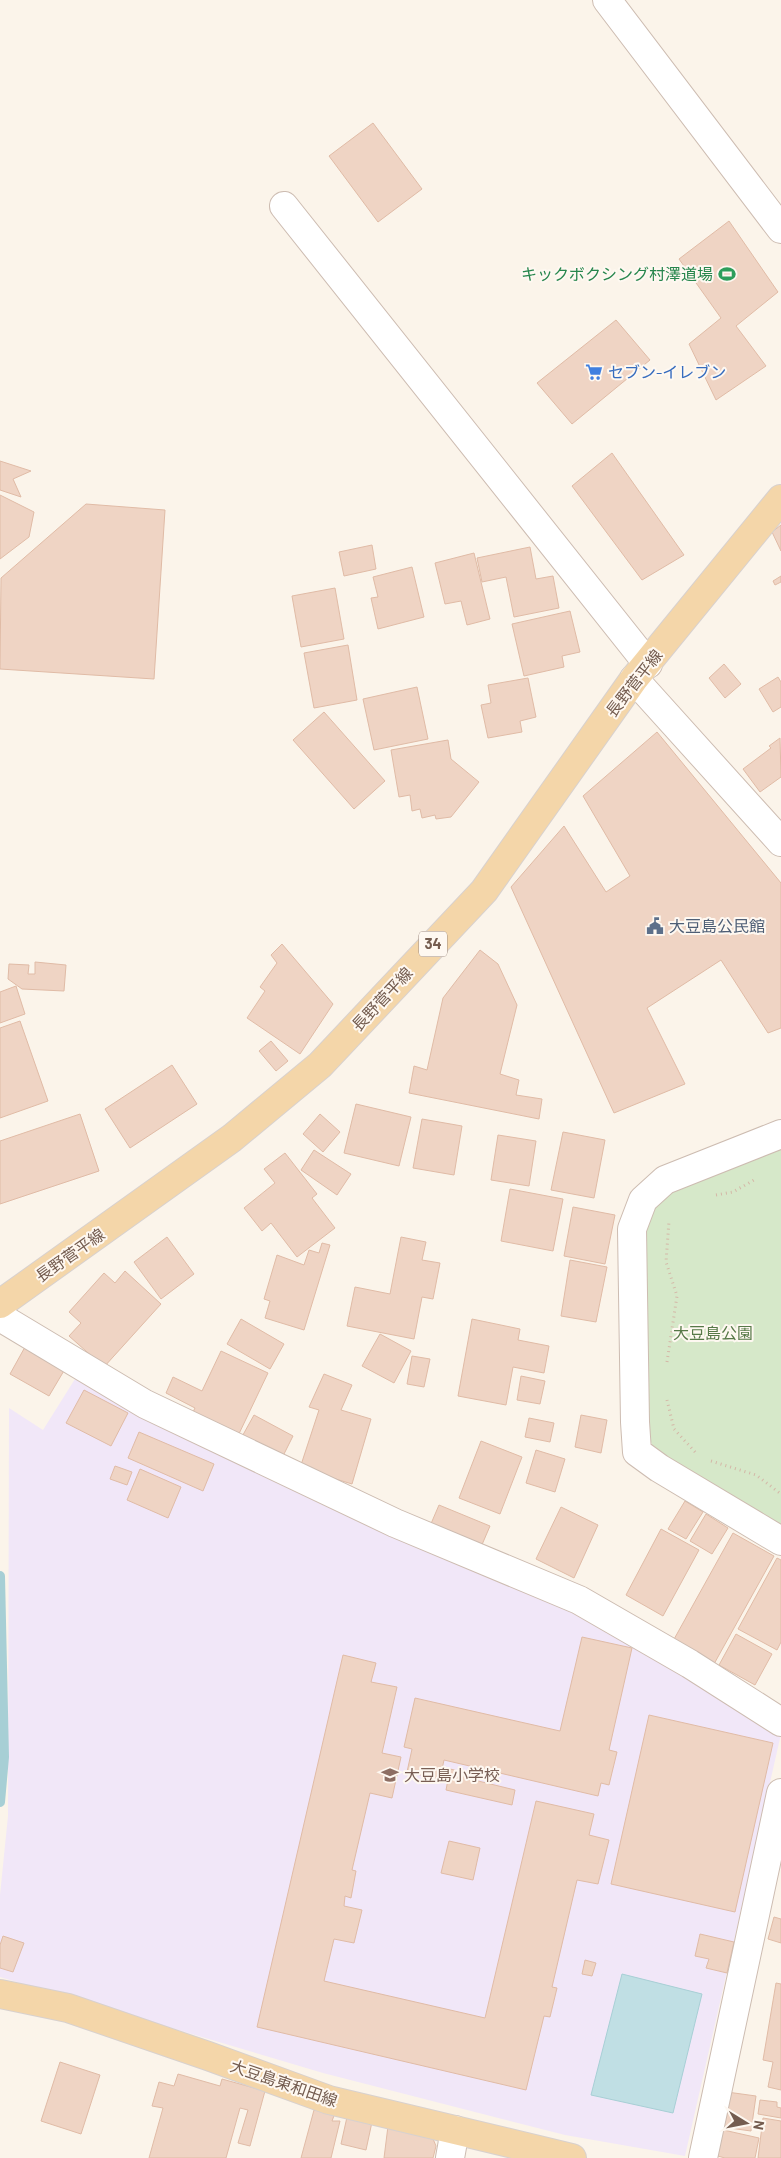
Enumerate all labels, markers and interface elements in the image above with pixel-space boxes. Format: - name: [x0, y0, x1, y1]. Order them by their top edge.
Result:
- place label: キックボクシング村澤道場: [521, 264, 713, 283]
- sports icon: キックボクシング村澤道場: [717, 264, 737, 284]
- supermarket icon: セブン-イレブン: [584, 362, 604, 382]
- place label: セブン-イレブン: [608, 362, 726, 381]
- street label: 長野菅平線: [601, 645, 666, 720]
- public building icon: 大豆島公民館: [645, 916, 665, 936]
- place label: 大豆島公民館: [669, 916, 765, 935]
- road number: 34: [419, 932, 447, 956]
- street label: 長野菅平線: [347, 963, 416, 1034]
- street label: 長野菅平線: [31, 1224, 108, 1285]
- park label: 大豆島公園: [673, 1323, 753, 1342]
- school or university icon: 大豆島小学校: [380, 1765, 400, 1785]
- place label: 大豆島小学校: [404, 1765, 500, 1784]
- street label: 大豆島東和田線: [228, 2055, 340, 2110]
- north arrow: [721, 2098, 771, 2148]
- text: N: [750, 2119, 768, 2131]

